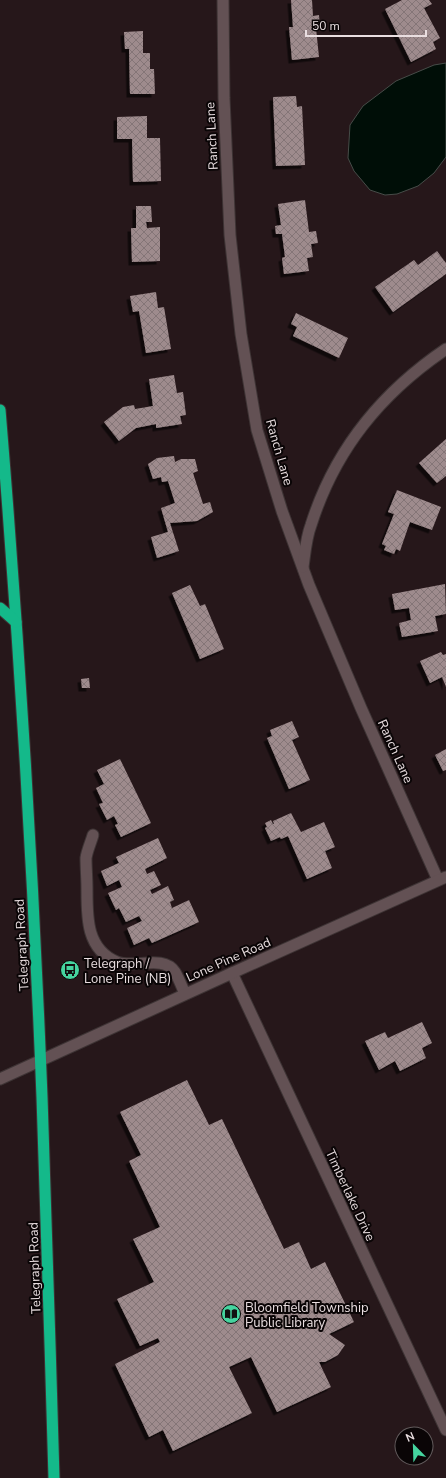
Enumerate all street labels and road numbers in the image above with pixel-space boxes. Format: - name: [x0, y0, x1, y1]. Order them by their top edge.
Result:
- street label: Ranch Lane: [201, 101, 223, 170]
- street label: Ranch Lane: [261, 417, 297, 487]
- street label: Ranch Lane: [373, 717, 417, 786]
- street label: Telegraph Road: [11, 898, 33, 991]
- street label: Lone Pine Road: [183, 933, 274, 987]
- street label: Timberlake Drive: [321, 1147, 379, 1244]
- street label: Telegraph Road: [24, 1222, 46, 1314]

